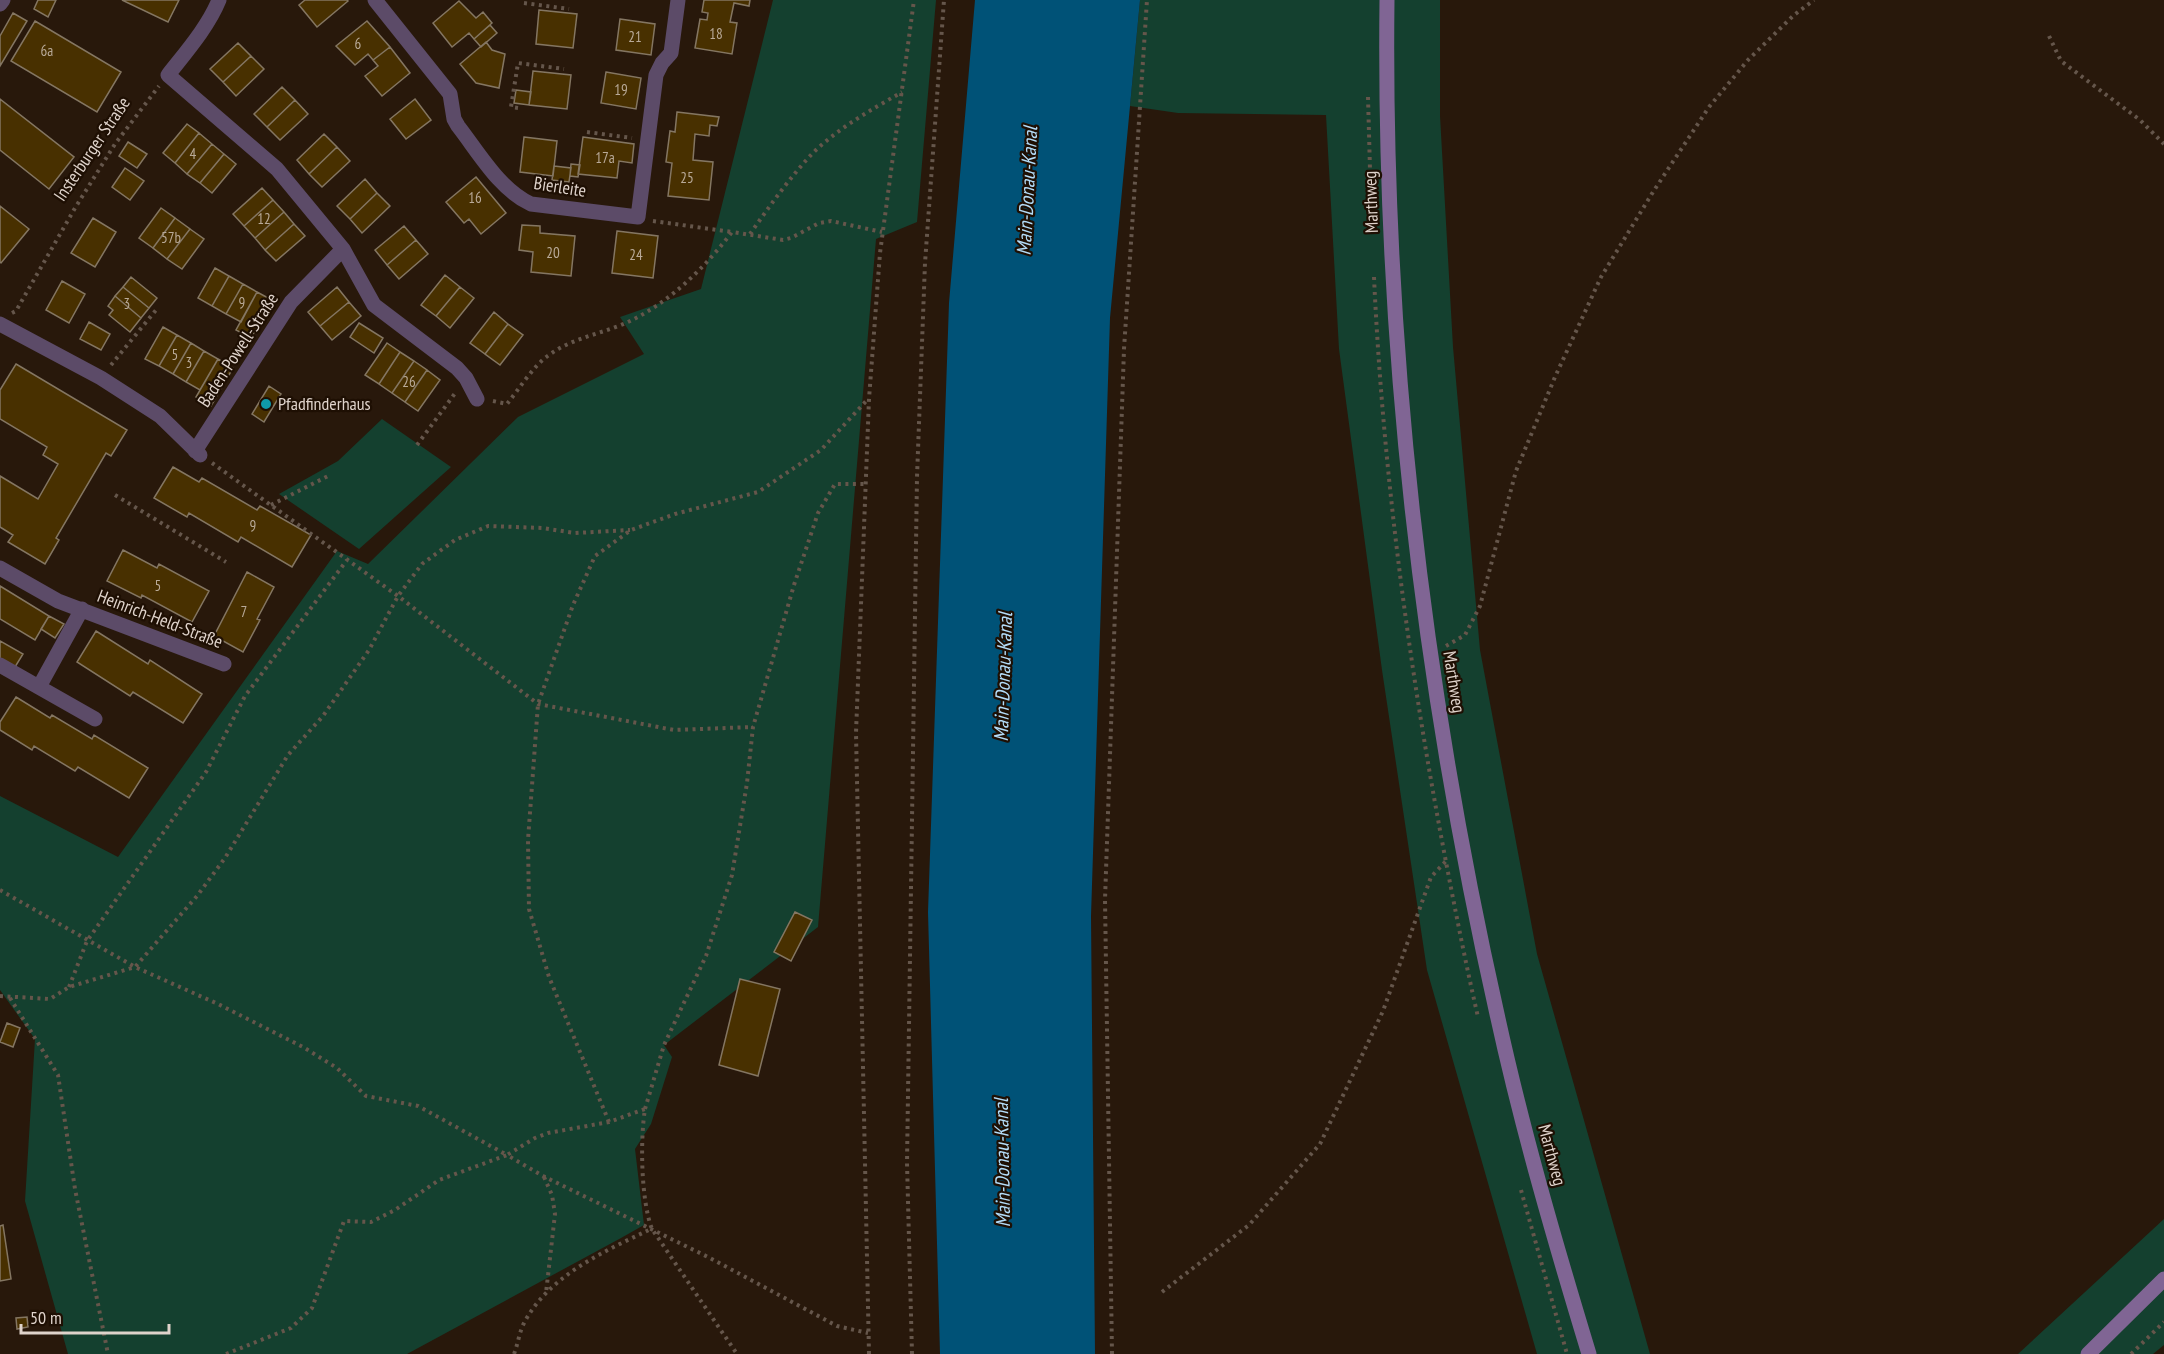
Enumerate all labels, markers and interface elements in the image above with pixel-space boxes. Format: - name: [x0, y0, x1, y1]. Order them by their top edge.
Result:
- house number: 18: [709, 24, 723, 43]
- house number: 21: [628, 27, 642, 46]
- house number: 6: [355, 34, 362, 53]
- house number: 6a: [41, 41, 53, 60]
- house number: 19: [614, 80, 628, 99]
- street label: Insterburger Straße: [48, 92, 135, 205]
- water label: Main-Donau-Kanal: [1011, 124, 1043, 256]
- house number: 4: [190, 144, 197, 163]
- house number: 17a: [595, 148, 615, 167]
- house number: 25: [680, 168, 694, 187]
- street label: Marthweg: [1358, 170, 1383, 234]
- street label: Bierleite: [532, 171, 588, 202]
- house number: 16: [468, 188, 482, 207]
- house number: 12: [257, 209, 271, 228]
- house number: 57b: [161, 228, 181, 247]
- house number: 20: [546, 243, 560, 262]
- house number: 24: [629, 245, 643, 264]
- street label: Baden-Powell-Straße: [192, 288, 283, 411]
- house number: 9: [239, 293, 245, 312]
- house number: 3: [124, 294, 130, 313]
- house number: 5: [172, 345, 178, 364]
- house number: 3: [186, 353, 192, 372]
- house number: 26: [402, 372, 416, 391]
- place label: Pfadfinderhaus: [278, 392, 371, 415]
- marker: Pfadfinderhaus: [259, 397, 273, 411]
- house number: 9: [250, 516, 256, 535]
- house number: 5: [155, 576, 161, 595]
- street label: Heinrich-Held-Straße: [94, 584, 226, 653]
- house number: 7: [241, 602, 247, 621]
- water label: Main-Donau-Kanal: [988, 610, 1018, 742]
- street label: Marthweg: [1438, 649, 1471, 715]
- water label: Main-Donau-Kanal: [988, 1096, 1016, 1228]
- street label: Marthweg: [1533, 1122, 1572, 1188]
- scale bar: [21, 1297, 170, 1335]
- text: 50 m: [30, 1306, 62, 1329]

